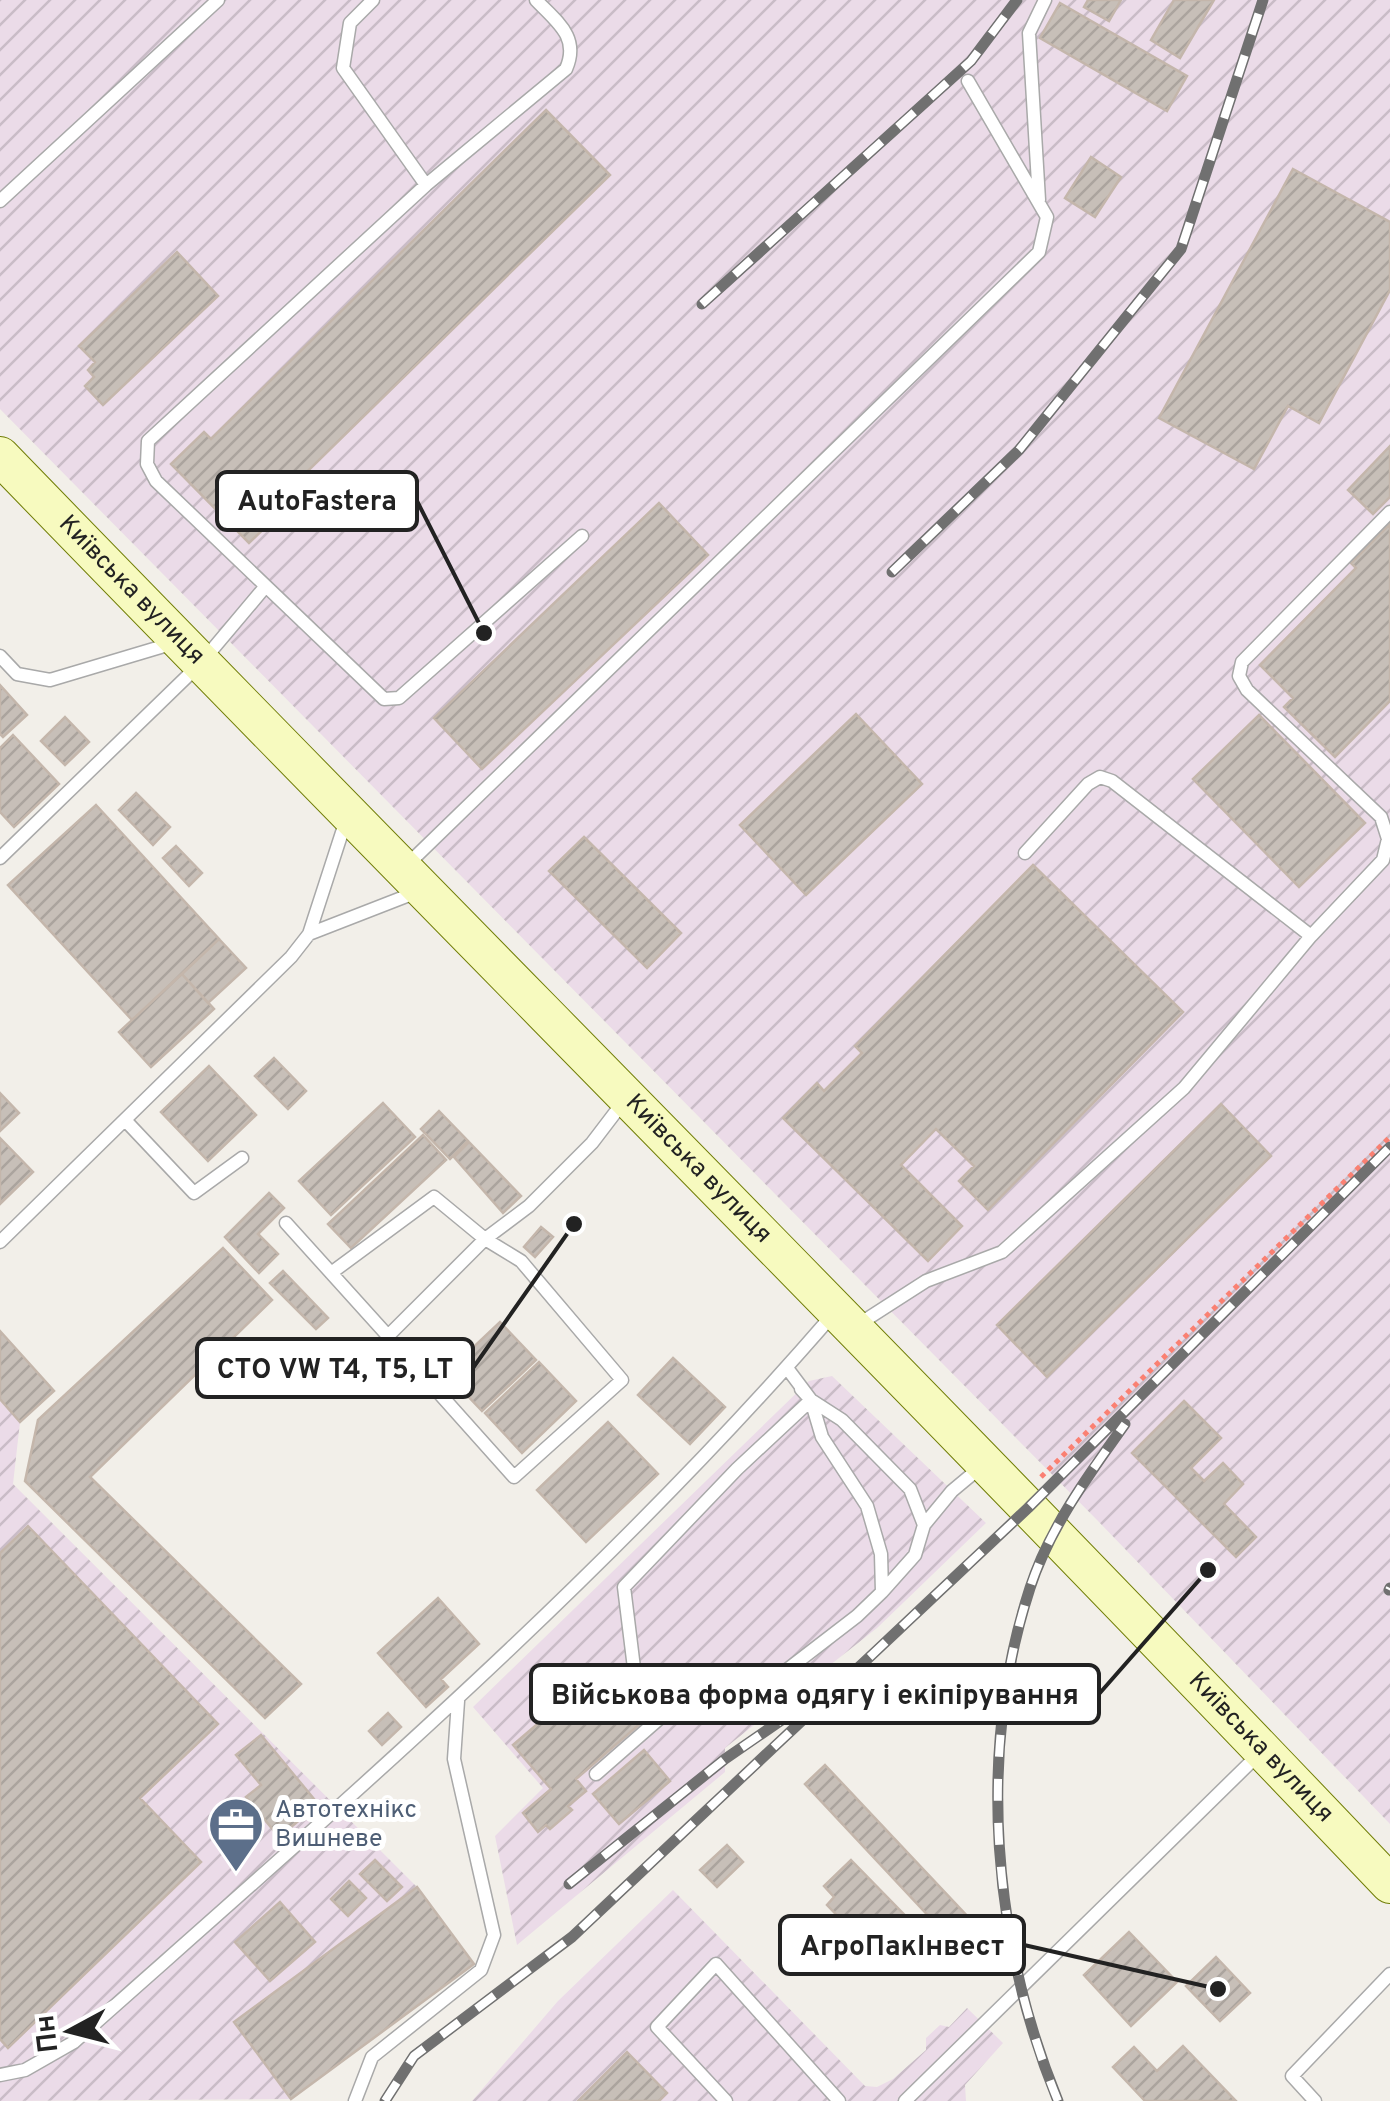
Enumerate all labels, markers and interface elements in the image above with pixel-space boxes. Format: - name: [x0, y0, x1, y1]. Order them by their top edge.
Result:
- callout: AutoFastera: [217, 472, 417, 530]
- text: AutoFastera: [237, 485, 397, 521]
- street label: Київська вулиця: [51, 509, 211, 672]
- street label: Київська вулиця: [618, 1088, 778, 1251]
- callout: СТО VW T4, T5, LT: [197, 1339, 473, 1397]
- text: СТО VW T4, T5, LT: [217, 1353, 453, 1389]
- callout: Військова форма одягу і екіпірування: [531, 1665, 1099, 1723]
- street label: Київська вулиця: [1181, 1666, 1340, 1830]
- text: Військова форма одягу і екіпірування: [551, 1679, 1079, 1715]
- office icon: Автотехнікс Вишневе: [206, 1795, 266, 1874]
- place label: Автотехнікс Вишневе: [275, 1795, 417, 1856]
- callout: АгроПакІнвест: [780, 1916, 1024, 1974]
- text: АгроПакІнвест: [800, 1930, 1004, 1966]
- north arrow: [20, 1981, 120, 2081]
- text: Пн: [28, 2013, 68, 2055]

